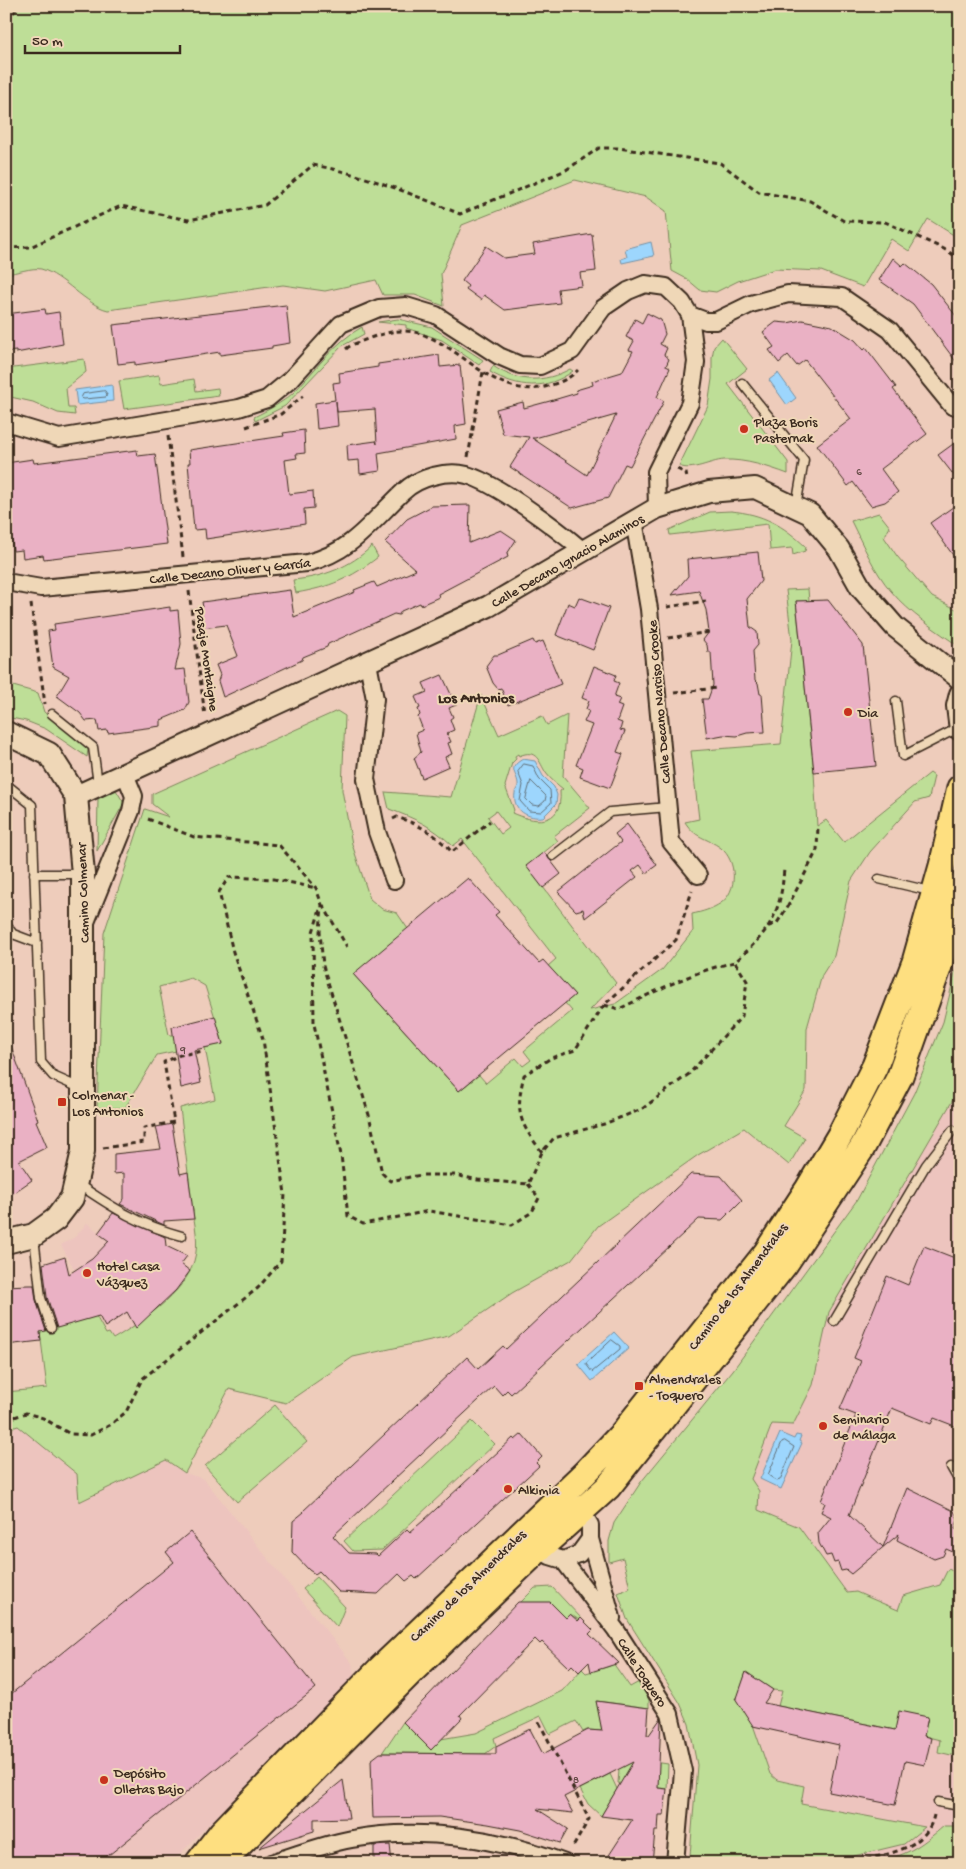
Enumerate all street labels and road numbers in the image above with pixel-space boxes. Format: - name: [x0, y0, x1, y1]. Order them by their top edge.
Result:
- street label: Calle Decano Ignacio Alaminos: [489, 511, 648, 613]
- street label: Calle Decano Oliver y García: [149, 555, 313, 589]
- street label: Pasaje Montaigne: [190, 605, 221, 713]
- street label: Calle Decano Narciso Crooke: [645, 619, 676, 784]
- street label: Camino Colmenar: [74, 842, 95, 943]
- street label: Camino de los Almendrales: [686, 1220, 793, 1354]
- street label: Camino de los Almendrales: [407, 1526, 531, 1647]
- street label: Calle Toquero: [612, 1636, 670, 1711]

